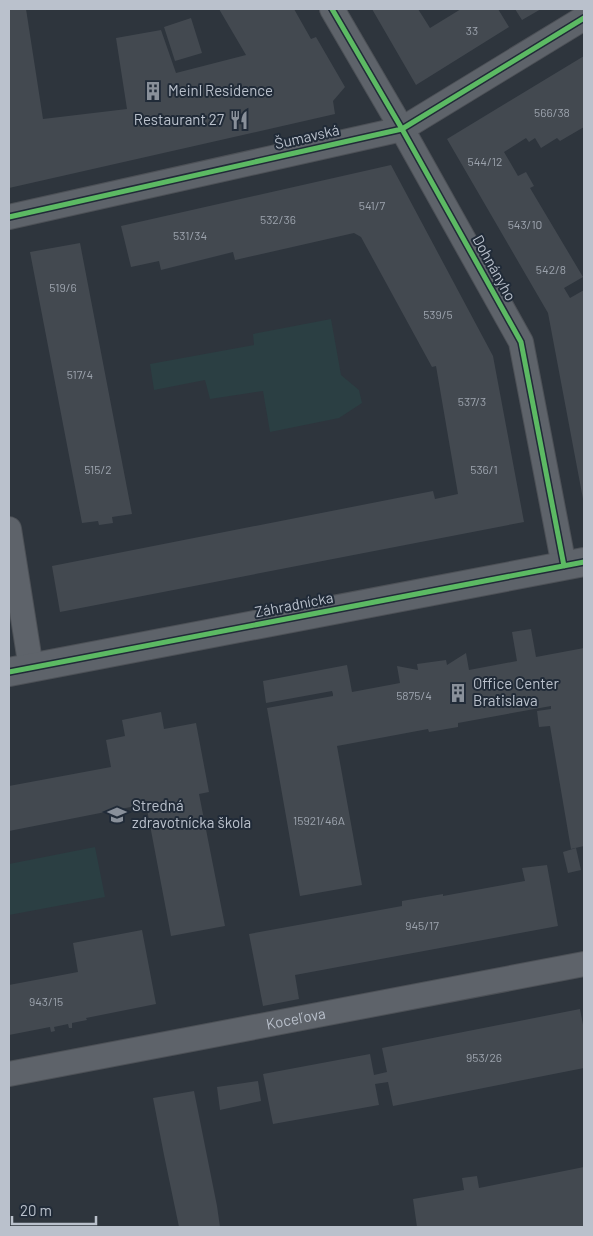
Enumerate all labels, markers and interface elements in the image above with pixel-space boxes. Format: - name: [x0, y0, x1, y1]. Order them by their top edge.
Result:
- house number: 33: [466, 23, 478, 37]
- building icon: Meinl Residence: [142, 80, 164, 102]
- place label: Meinl Residence: [168, 81, 273, 99]
- house number: 566/38: [534, 105, 570, 119]
- restaurant icon: Restaurant 27: [228, 109, 250, 131]
- place label: Restaurant 27: [134, 110, 224, 128]
- street label: Šumavská: [273, 120, 341, 152]
- house number: 544/12: [468, 154, 502, 168]
- house number: 541/7: [359, 198, 385, 212]
- house number: 532/36: [260, 212, 296, 226]
- house number: 543/10: [508, 217, 542, 231]
- house number: 531/34: [173, 228, 207, 242]
- street label: Dohnányho: [469, 232, 520, 303]
- house number: 542/8: [536, 262, 566, 276]
- house number: 519/6: [49, 280, 77, 294]
- house number: 539/5: [423, 307, 453, 321]
- house number: 517/4: [67, 367, 93, 381]
- house number: 537/3: [458, 394, 486, 408]
- house number: 515/2: [84, 462, 112, 476]
- house number: 536/1: [470, 462, 498, 476]
- street label: Záhradnícka: [253, 588, 334, 620]
- place label: Office Center Bratislava: [473, 674, 560, 709]
- building icon: Office Center Bratislava: [447, 682, 469, 704]
- house number: 5875/4: [396, 688, 432, 702]
- place label: Stredná zdravotnícka škola: [132, 796, 251, 831]
- school or university icon: Stredná zdravotnícka škola: [106, 804, 128, 826]
- house number: 15921/46A: [293, 813, 345, 827]
- house number: 945/17: [405, 918, 439, 932]
- house number: 943/15: [29, 994, 63, 1008]
- street label: Koceľova: [264, 1004, 327, 1033]
- house number: 953/26: [466, 1050, 502, 1064]
- scale bar: [12, 1194, 96, 1226]
- text: 20 m: [20, 1201, 52, 1219]

